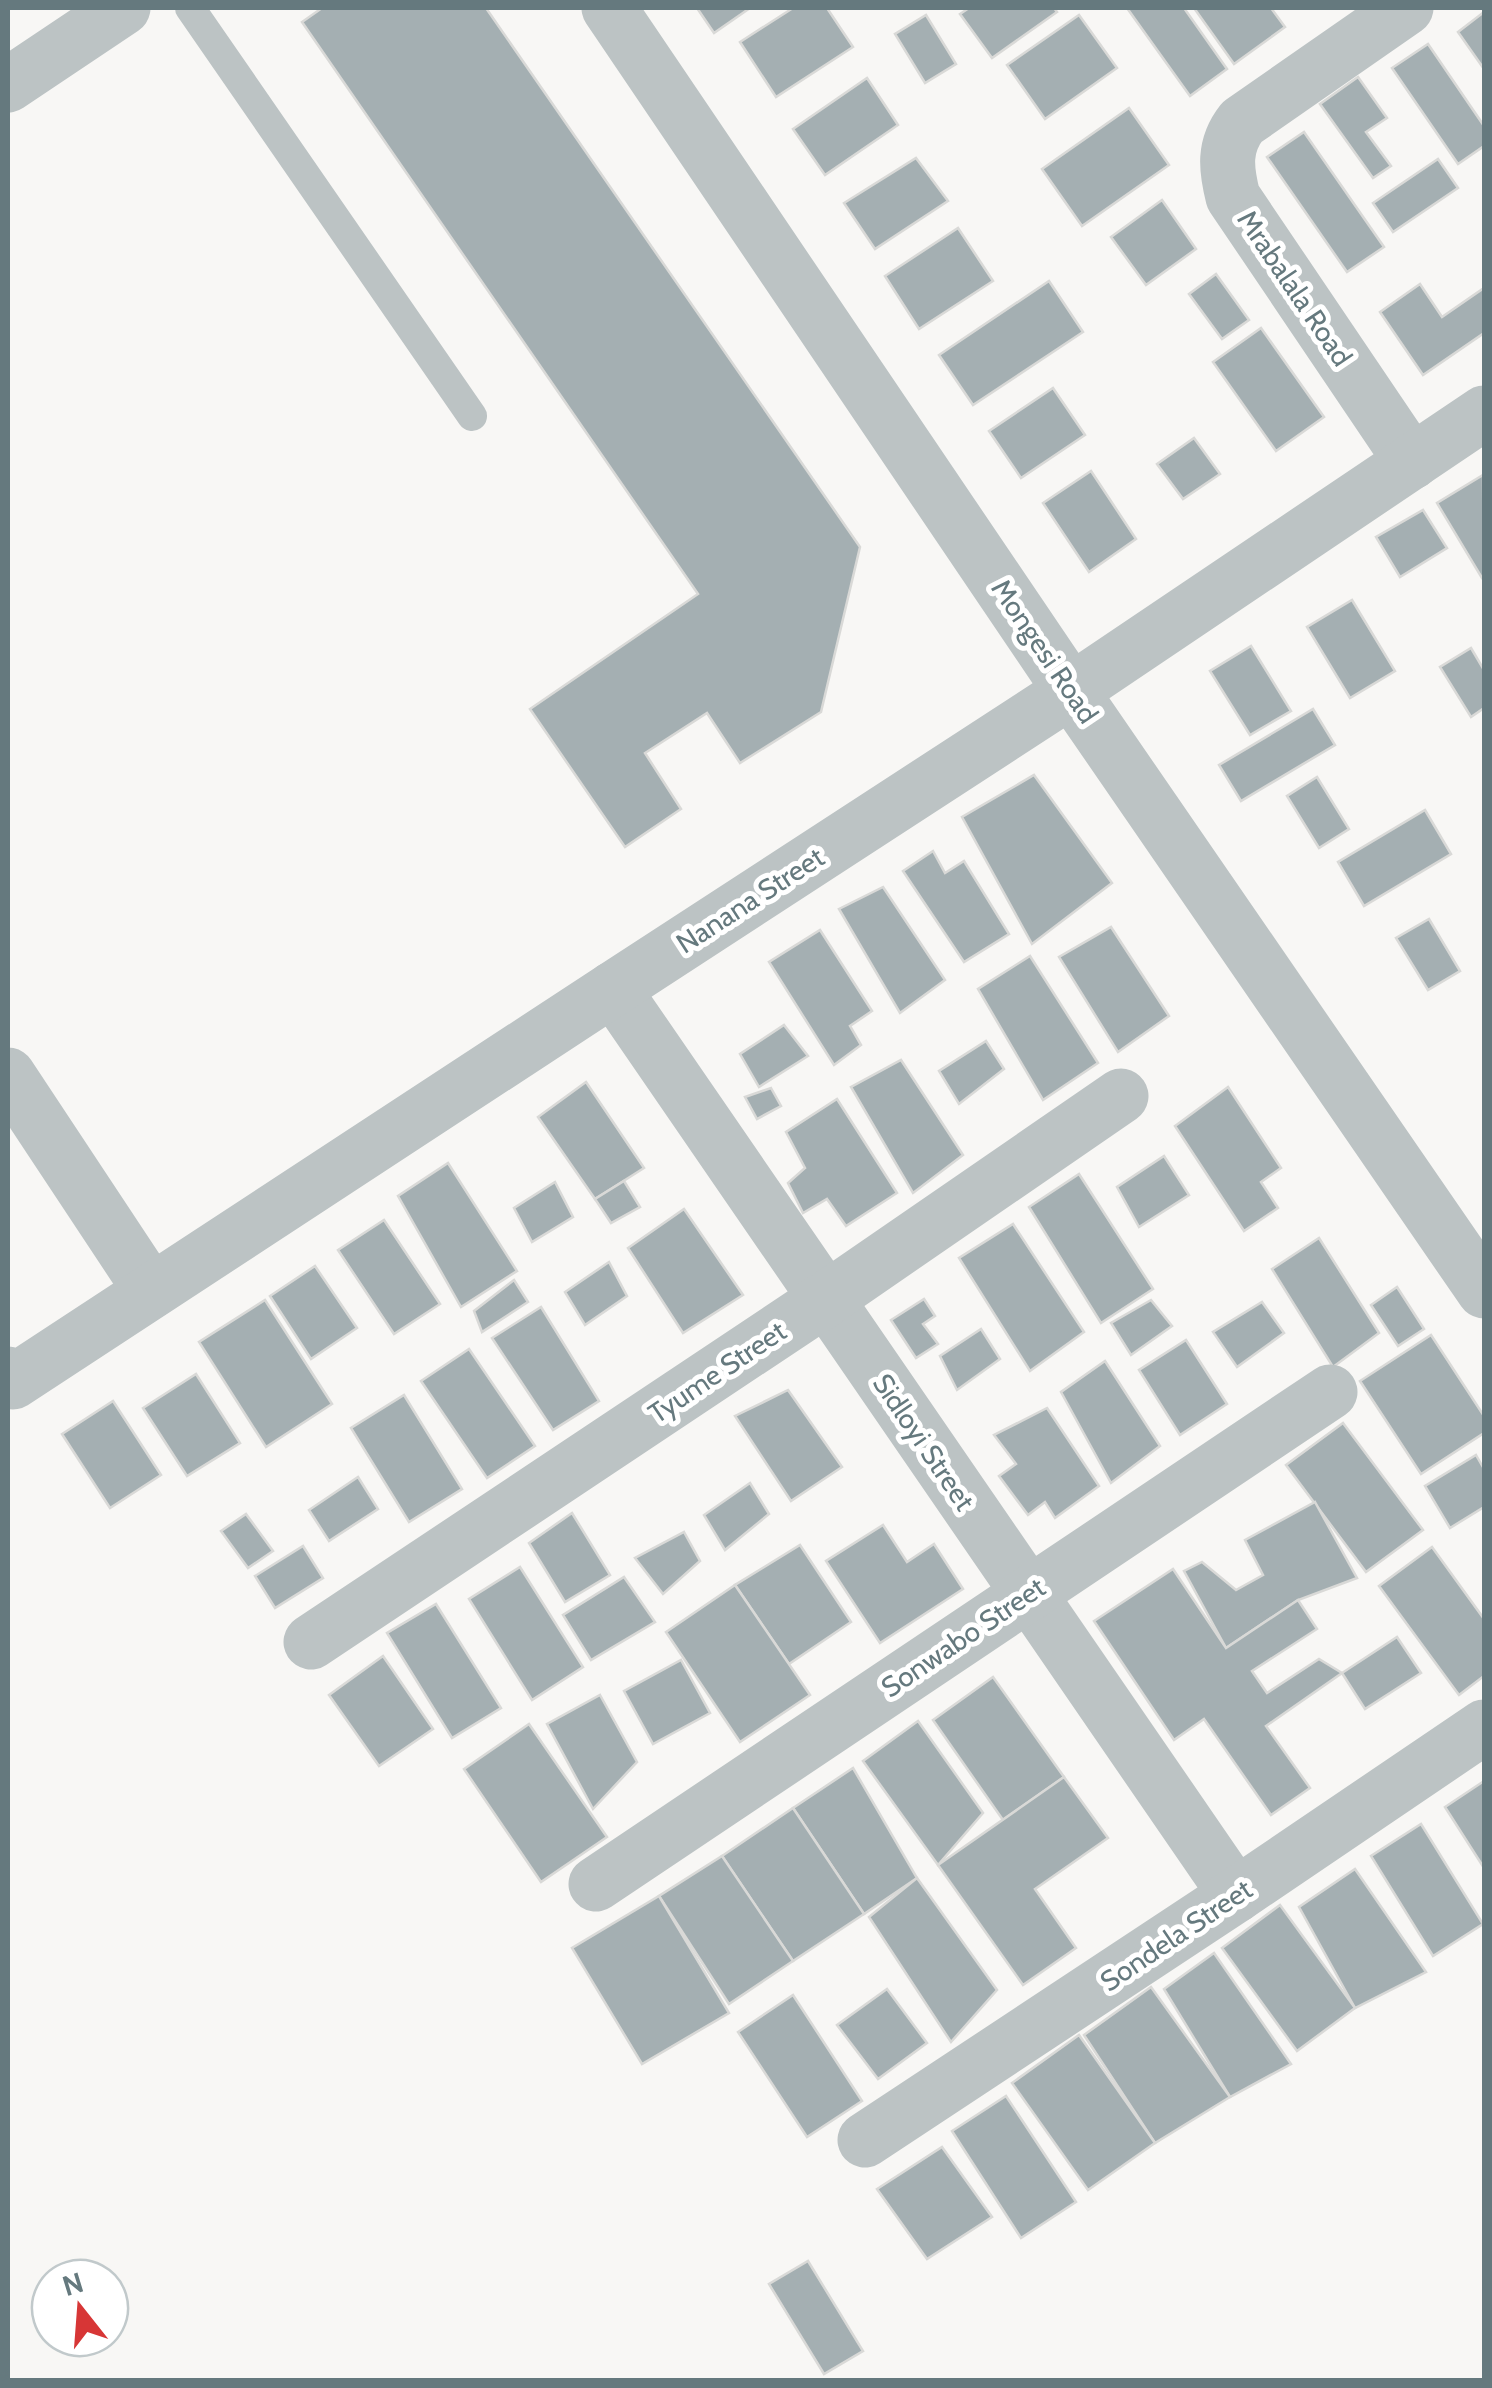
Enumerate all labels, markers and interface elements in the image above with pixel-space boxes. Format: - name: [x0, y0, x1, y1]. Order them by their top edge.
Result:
- street label: Mrabalala Road: [1230, 204, 1360, 372]
- street label: Mongesi Road: [984, 573, 1106, 729]
- street label: Nanana Street: [670, 840, 830, 960]
- street label: Tyume Street: [642, 1314, 792, 1430]
- street label: Sidloyi Street: [866, 1367, 982, 1517]
- street label: Sonwabo Street: [875, 1570, 1051, 1704]
- street label: Sondela Street: [1094, 1872, 1258, 1998]
- north arrow: [30, 2258, 130, 2358]
- text: N: [58, 2265, 87, 2303]

